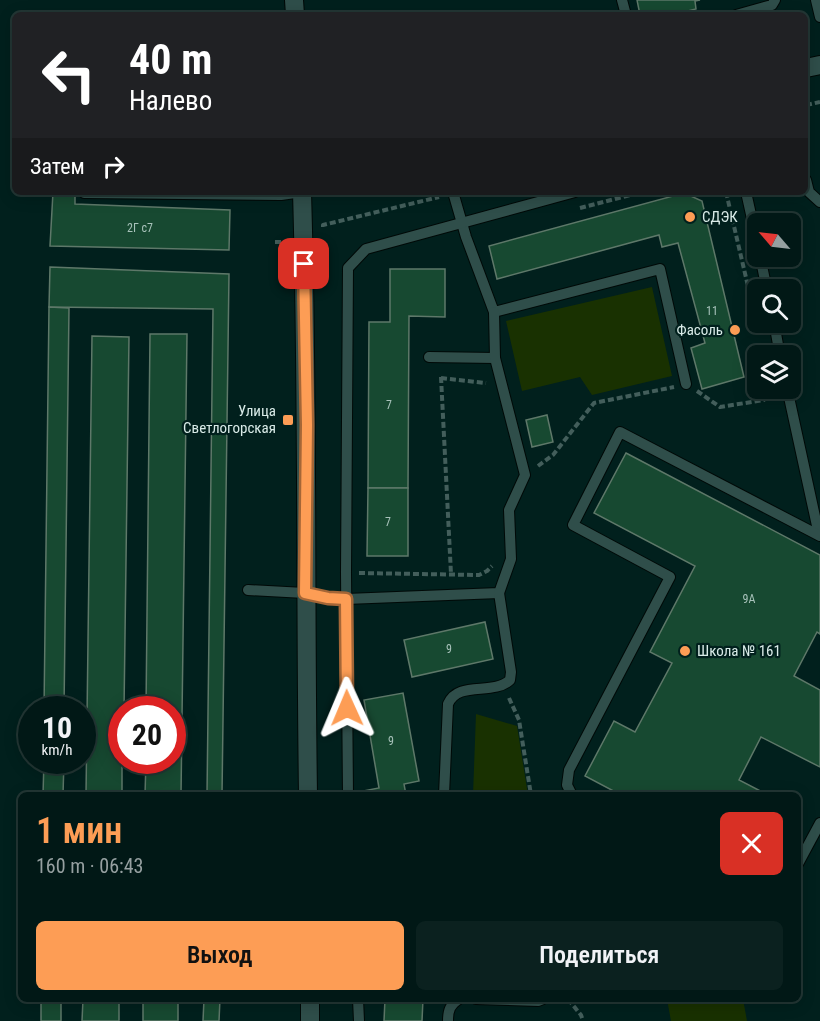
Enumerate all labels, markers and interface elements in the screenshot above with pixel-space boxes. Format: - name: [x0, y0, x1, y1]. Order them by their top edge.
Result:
- text: 40 m: [129, 35, 212, 84]
- icon: left: [30, 36, 108, 114]
- text: Налево: [129, 85, 212, 117]
- icon: right: [97, 150, 130, 183]
- text: Затем: [30, 154, 85, 179]
- place label: СДЭК: [702, 208, 738, 226]
- marker: СДЭК: [683, 210, 697, 224]
- north arrow: [747, 213, 801, 267]
- map controls: [747, 213, 801, 399]
- house number: 2Г с7: [127, 221, 153, 235]
- pin: [278, 238, 329, 289]
- icon: arrive: [287, 247, 320, 280]
- button: search: [747, 279, 801, 333]
- house number: 11: [706, 304, 718, 318]
- place label: Фасоль: [676, 321, 723, 339]
- marker: Фасоль: [728, 323, 742, 337]
- button: layers: [747, 345, 801, 399]
- house number: 7: [386, 398, 392, 412]
- place label: Улица Светлогорская: [183, 402, 276, 437]
- marker: Улица Светлогорская: [281, 413, 295, 427]
- house number: 7: [385, 515, 391, 529]
- house number: 9А: [743, 592, 756, 606]
- house number: 9: [446, 642, 452, 656]
- place label: Школа № 161: [697, 642, 781, 660]
- marker: Школа № 161: [678, 644, 692, 658]
- position arrow: [315, 676, 379, 740]
- speed limit sign: 20: [108, 696, 186, 774]
- text: 10: [42, 710, 72, 745]
- house number: 9: [388, 734, 394, 748]
- text: km/h: [42, 741, 72, 759]
- text: 1 мин: [36, 810, 122, 852]
- button: close: [720, 812, 783, 875]
- text: 160 m · 06:43: [36, 854, 143, 878]
- button: Выход: [36, 921, 404, 990]
- button: Поделиться: [416, 921, 783, 990]

